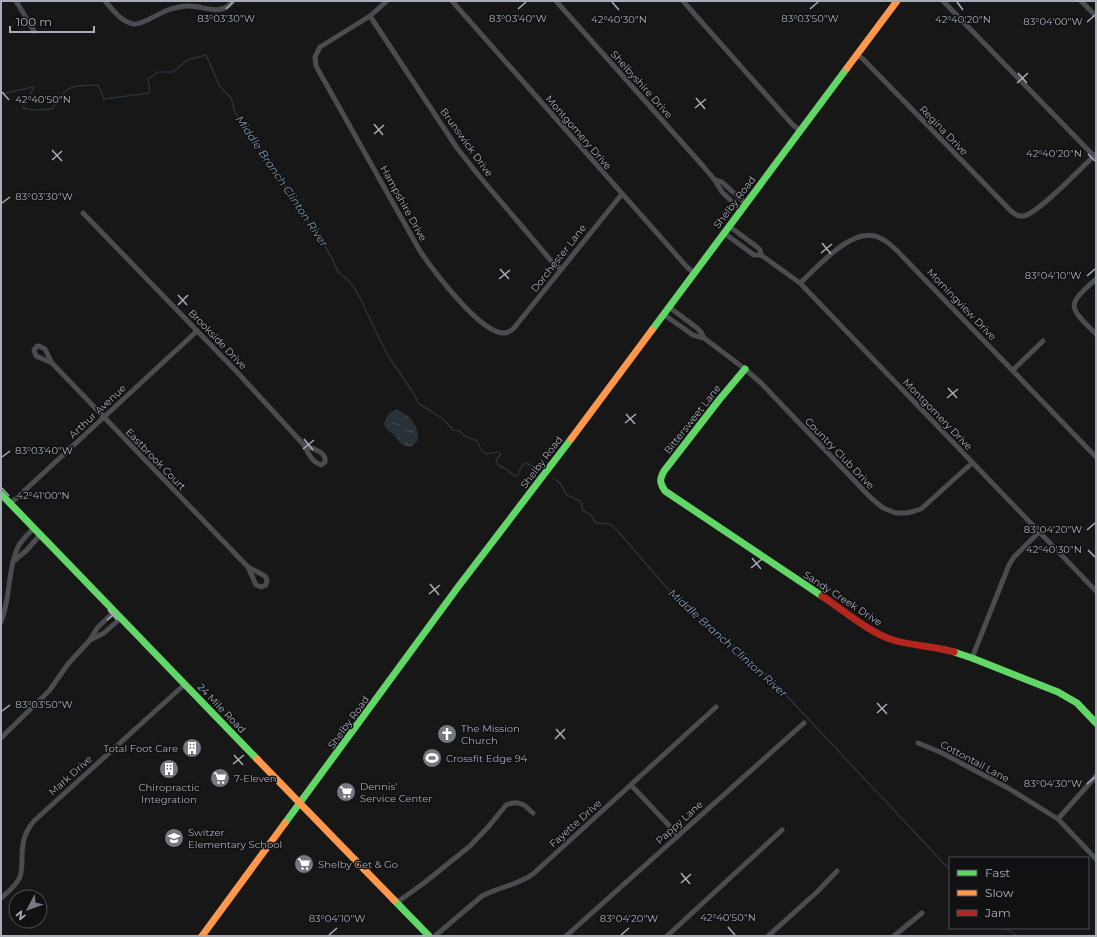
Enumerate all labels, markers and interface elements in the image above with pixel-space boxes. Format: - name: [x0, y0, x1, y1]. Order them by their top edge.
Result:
- scale bar: [10, 8, 94, 34]
- text: 83°03'30"W: [197, 12, 255, 25]
- text: 83°03'40"W: [489, 12, 547, 25]
- text: 83°03'50"W: [781, 12, 839, 25]
- text: 42°40'30"N: [591, 13, 647, 26]
- text: 42°40'20"N: [935, 13, 991, 26]
- text: 100 m: [16, 14, 52, 29]
- text: 83°04'00"W: [1023, 15, 1083, 28]
- street label: Shelbyshire Drive: [608, 48, 675, 121]
- street label: Montgomery Drive: [543, 92, 614, 172]
- text: 42°40'50"N: [15, 93, 71, 106]
- street label: Regina Drive: [917, 103, 971, 158]
- street label: Brunswick Drive: [437, 105, 496, 179]
- water label: Middle Branch Clinton River: [233, 113, 332, 250]
- text: 42°40'20"N: [1026, 147, 1082, 160]
- street label: Hampshire Drive: [377, 163, 430, 243]
- street label: Shelby Road: [710, 173, 758, 231]
- text: 83°03'30"W: [15, 190, 73, 203]
- street label: Dorchester Lane: [528, 222, 589, 295]
- street label: Morningview Drive: [924, 266, 999, 343]
- text: 83°04'10"W: [1025, 269, 1081, 282]
- street label: Brookside Drive: [186, 306, 250, 372]
- street label: Montgomery Drive: [900, 376, 975, 453]
- street label: Arthur Avenue: [66, 382, 129, 441]
- street label: Bittersweet Lane: [661, 382, 724, 457]
- street label: Country Club Drive: [802, 415, 877, 492]
- street label: Eastbrook Court: [123, 426, 189, 493]
- street label: Shelby Road: [517, 433, 565, 491]
- text: 83°03'40"W: [15, 444, 73, 457]
- text: 42°41'00"N: [16, 489, 70, 502]
- text: 83°04'20"W: [1024, 523, 1082, 536]
- text: 42°40'30"N: [1026, 543, 1082, 556]
- street label: Sandy Creek Drive: [801, 568, 885, 629]
- water label: Middle Branch Clinton River: [666, 586, 791, 701]
- street label: 24 Mile Road: [195, 681, 249, 736]
- street label: Shelby Road: [325, 693, 372, 751]
- text: 83°03'50"W: [15, 698, 73, 711]
- place label: The Mission Church: [461, 722, 520, 747]
- church icon: The Mission Church: [436, 723, 458, 745]
- building icon: Total Foot Care: [181, 737, 203, 759]
- street label: Cottontail Lane: [938, 738, 1012, 785]
- place label: Total Foot Care: [103, 742, 178, 755]
- sports icon: Crossfit Edge 94: [421, 747, 443, 769]
- street label: Mark Drive: [46, 752, 95, 798]
- place label: Crossfit Edge 94: [446, 752, 528, 765]
- building icon: Chiropractic Integration: [158, 758, 180, 780]
- supermarket icon: 7-Eleven: [209, 767, 231, 789]
- place label: 7-Eleven: [234, 772, 277, 785]
- text: 83°04'30"W: [1024, 777, 1082, 790]
- place label: Dennis' Service Center: [360, 780, 432, 805]
- place label: Chiropractic Integration: [138, 781, 200, 806]
- supermarket icon: Dennis' Service Center: [335, 781, 357, 803]
- street label: Fayette Drive: [547, 797, 604, 850]
- street label: Pappy Lane: [653, 798, 706, 847]
- place label: Switzer Elementary School: [188, 826, 282, 851]
- school or university icon: Switzer Elementary School: [163, 827, 185, 849]
- supermarket icon: Shelby Get & Go: [293, 853, 315, 875]
- legend: [949, 857, 1089, 929]
- place label: Shelby Get & Go: [318, 858, 398, 871]
- text: Fast: [985, 865, 1010, 880]
- text: Slow: [985, 885, 1014, 900]
- north arrow: [8, 889, 48, 929]
- text: Jam: [984, 905, 1011, 920]
- text: N: [12, 908, 29, 924]
- text: 42°40'50"N: [700, 911, 756, 924]
- text: 83°04'10"W: [309, 912, 365, 925]
- text: 83°04'20"W: [600, 912, 658, 925]

